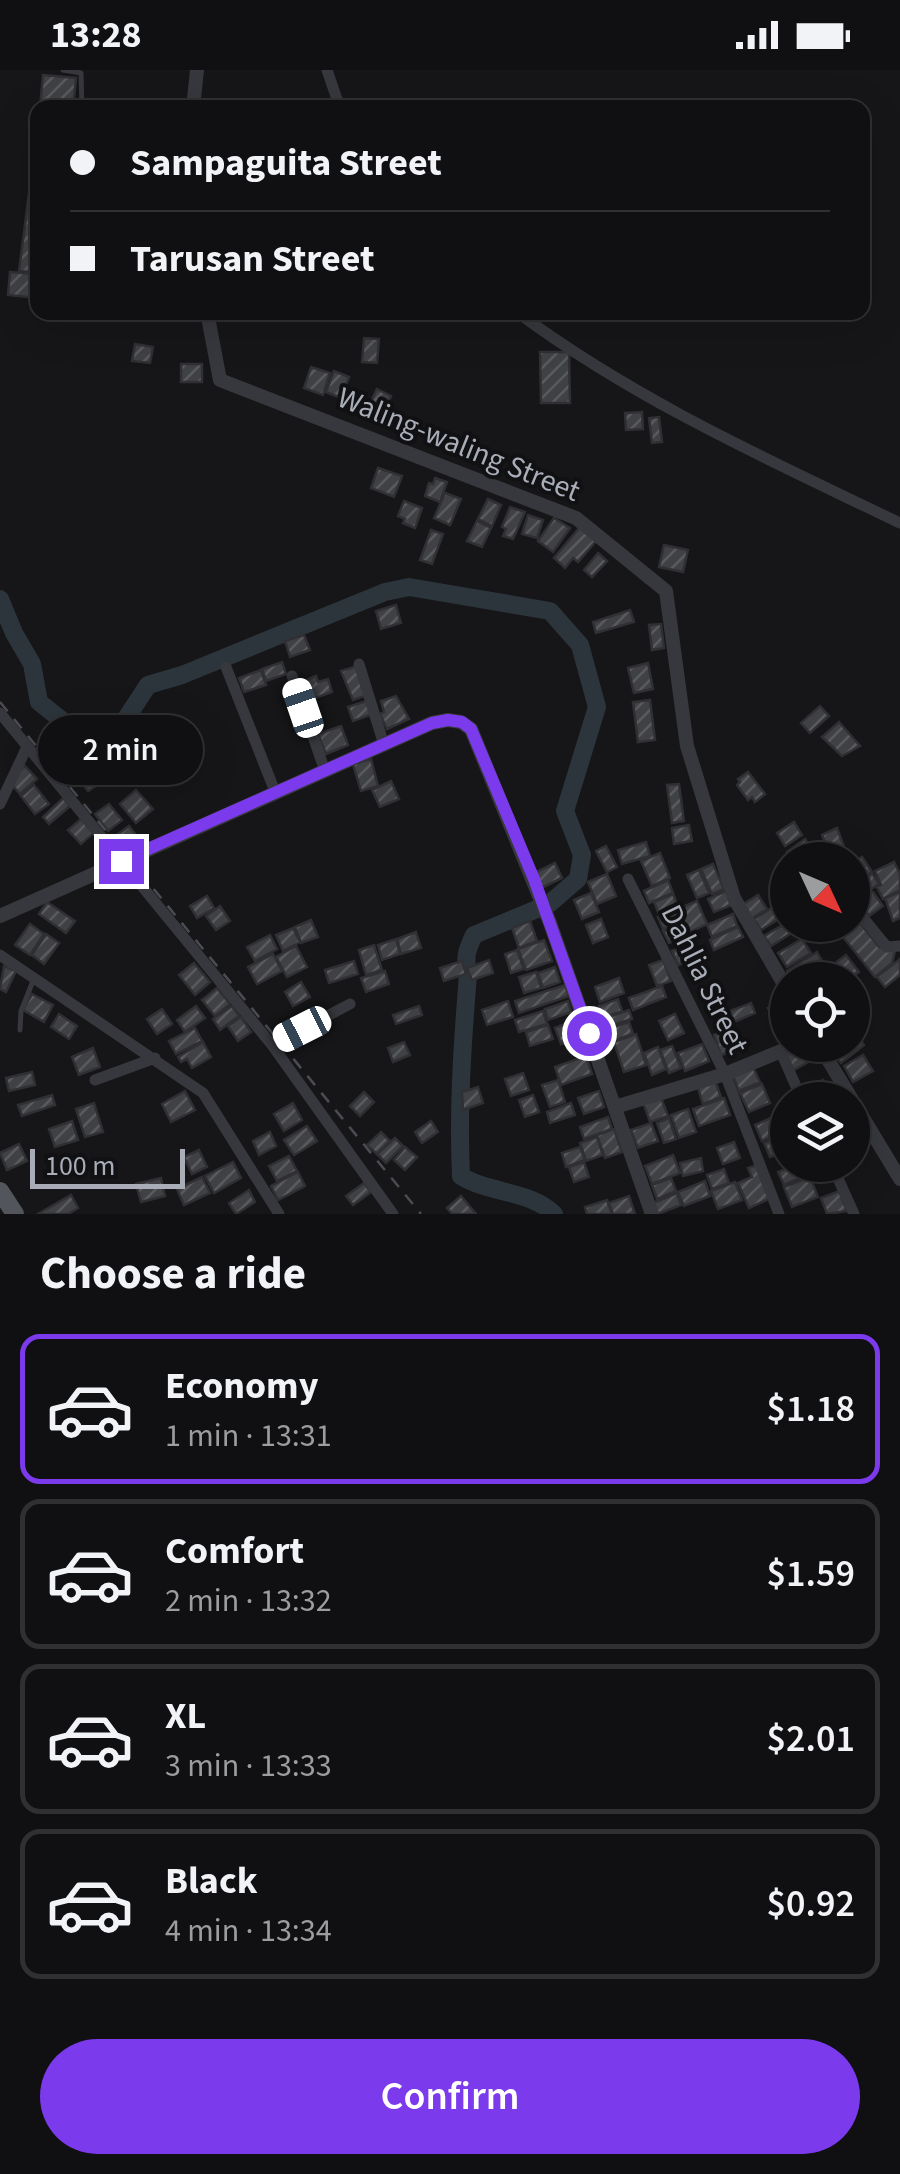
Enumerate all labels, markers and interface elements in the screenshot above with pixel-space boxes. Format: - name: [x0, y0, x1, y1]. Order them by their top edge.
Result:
- text: 13:28: [50, 8, 142, 62]
- text: Sampaguita Street: [130, 136, 442, 190]
- text: Tarusan Street: [130, 232, 375, 286]
- street label: Waling-waling Street: [331, 376, 587, 513]
- car: [279, 675, 327, 741]
- callout: 2 min: [38, 716, 204, 786]
- text: 2 min: [82, 727, 159, 773]
- route end: [99, 839, 144, 884]
- north arrow: [770, 842, 870, 942]
- map controls: [770, 842, 870, 1182]
- street label: Dahlia Street: [650, 897, 759, 1061]
- button: locate: [770, 962, 870, 1062]
- car: [268, 1002, 336, 1056]
- route start: [567, 1011, 612, 1056]
- button: layers: [770, 1082, 870, 1182]
- scale bar: [30, 1144, 185, 1188]
- text: 100 m: [45, 1146, 116, 1186]
- text: Choose a ride: [40, 1242, 306, 1306]
- text: Economy: [165, 1359, 318, 1413]
- icon: car: [45, 1364, 135, 1454]
- text: $1.18: [767, 1382, 855, 1436]
- text: 1 min · 13:31: [165, 1413, 332, 1459]
- text: Comfort: [165, 1524, 304, 1578]
- icon: car: [45, 1529, 135, 1619]
- text: $1.59: [767, 1547, 855, 1601]
- text: 2 min · 13:32: [165, 1578, 332, 1624]
- text: XL: [165, 1689, 206, 1743]
- icon: car: [45, 1694, 135, 1784]
- text: $2.01: [767, 1712, 855, 1766]
- text: 3 min · 13:33: [165, 1743, 332, 1789]
- text: Black: [165, 1854, 258, 1908]
- icon: car: [45, 1859, 135, 1949]
- text: $0.92: [767, 1877, 855, 1931]
- text: 4 min · 13:34: [165, 1908, 332, 1954]
- button: Confirm: [40, 2039, 860, 2154]

